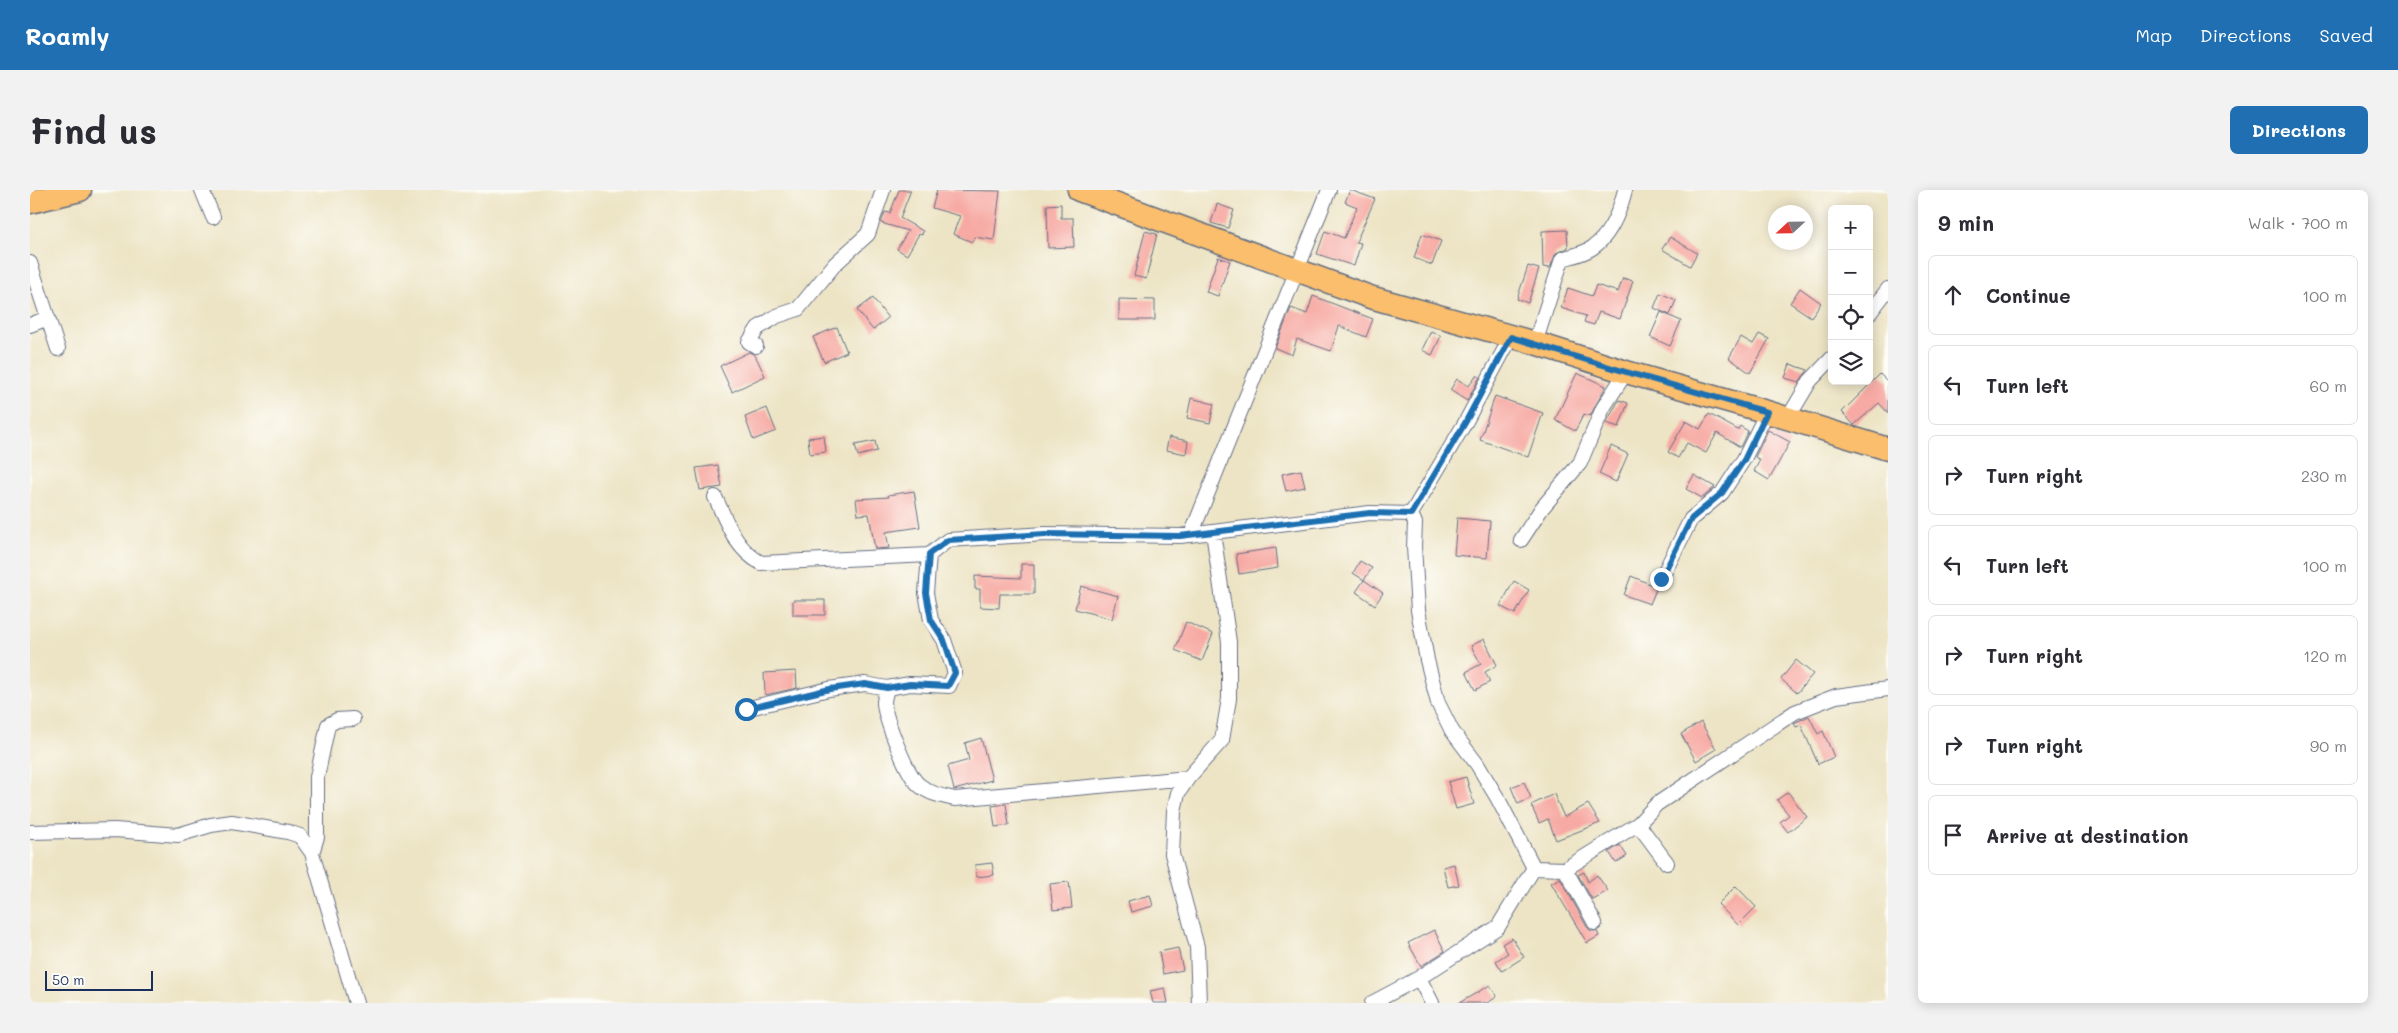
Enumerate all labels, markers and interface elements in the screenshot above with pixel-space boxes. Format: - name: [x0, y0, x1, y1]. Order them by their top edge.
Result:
- text: Roamly: [25, 20, 109, 51]
- text: Map: [2135, 23, 2172, 47]
- text: Directions: [2200, 23, 2292, 47]
- text: Saved: [2320, 23, 2373, 47]
- button: Directions: [2230, 106, 2368, 154]
- text: Find us: [30, 107, 157, 153]
- north arrow: [1768, 205, 1813, 250]
- map controls: [1828, 205, 1873, 385]
- button: +: [1828, 205, 1873, 250]
- text: 9 min: [1938, 209, 1994, 236]
- text: Walk · 700 m: [2248, 212, 2348, 233]
- button: −: [1828, 250, 1873, 295]
- icon: ahead: [1939, 281, 1967, 309]
- text: Continue: [1986, 283, 2071, 308]
- text: 100 m: [2302, 285, 2347, 306]
- button: locate: [1828, 295, 1873, 340]
- button: layers: [1828, 340, 1873, 385]
- icon: left: [1939, 371, 1967, 399]
- text: Turn left: [1986, 373, 2069, 398]
- text: 60 m: [2310, 375, 2347, 396]
- icon: right: [1939, 461, 1967, 489]
- text: Turn right: [1986, 463, 2083, 488]
- text: 230 m: [2301, 465, 2347, 486]
- icon: left: [1939, 551, 1967, 579]
- text: Turn left: [1986, 553, 2069, 578]
- text: 100 m: [2302, 555, 2347, 576]
- route end: [1650, 568, 1673, 591]
- icon: right: [1939, 641, 1967, 669]
- text: Turn right: [1986, 643, 2083, 668]
- text: 120 m: [2303, 645, 2347, 666]
- route start: [735, 698, 758, 721]
- icon: right: [1939, 731, 1967, 759]
- text: Turn right: [1986, 733, 2083, 758]
- text: 90 m: [2310, 735, 2347, 756]
- icon: arrive: [1939, 821, 1967, 849]
- text: Arrive at destination: [1986, 823, 2189, 848]
- scale bar: [45, 968, 152, 991]
- text: 50 m: [52, 970, 84, 989]

